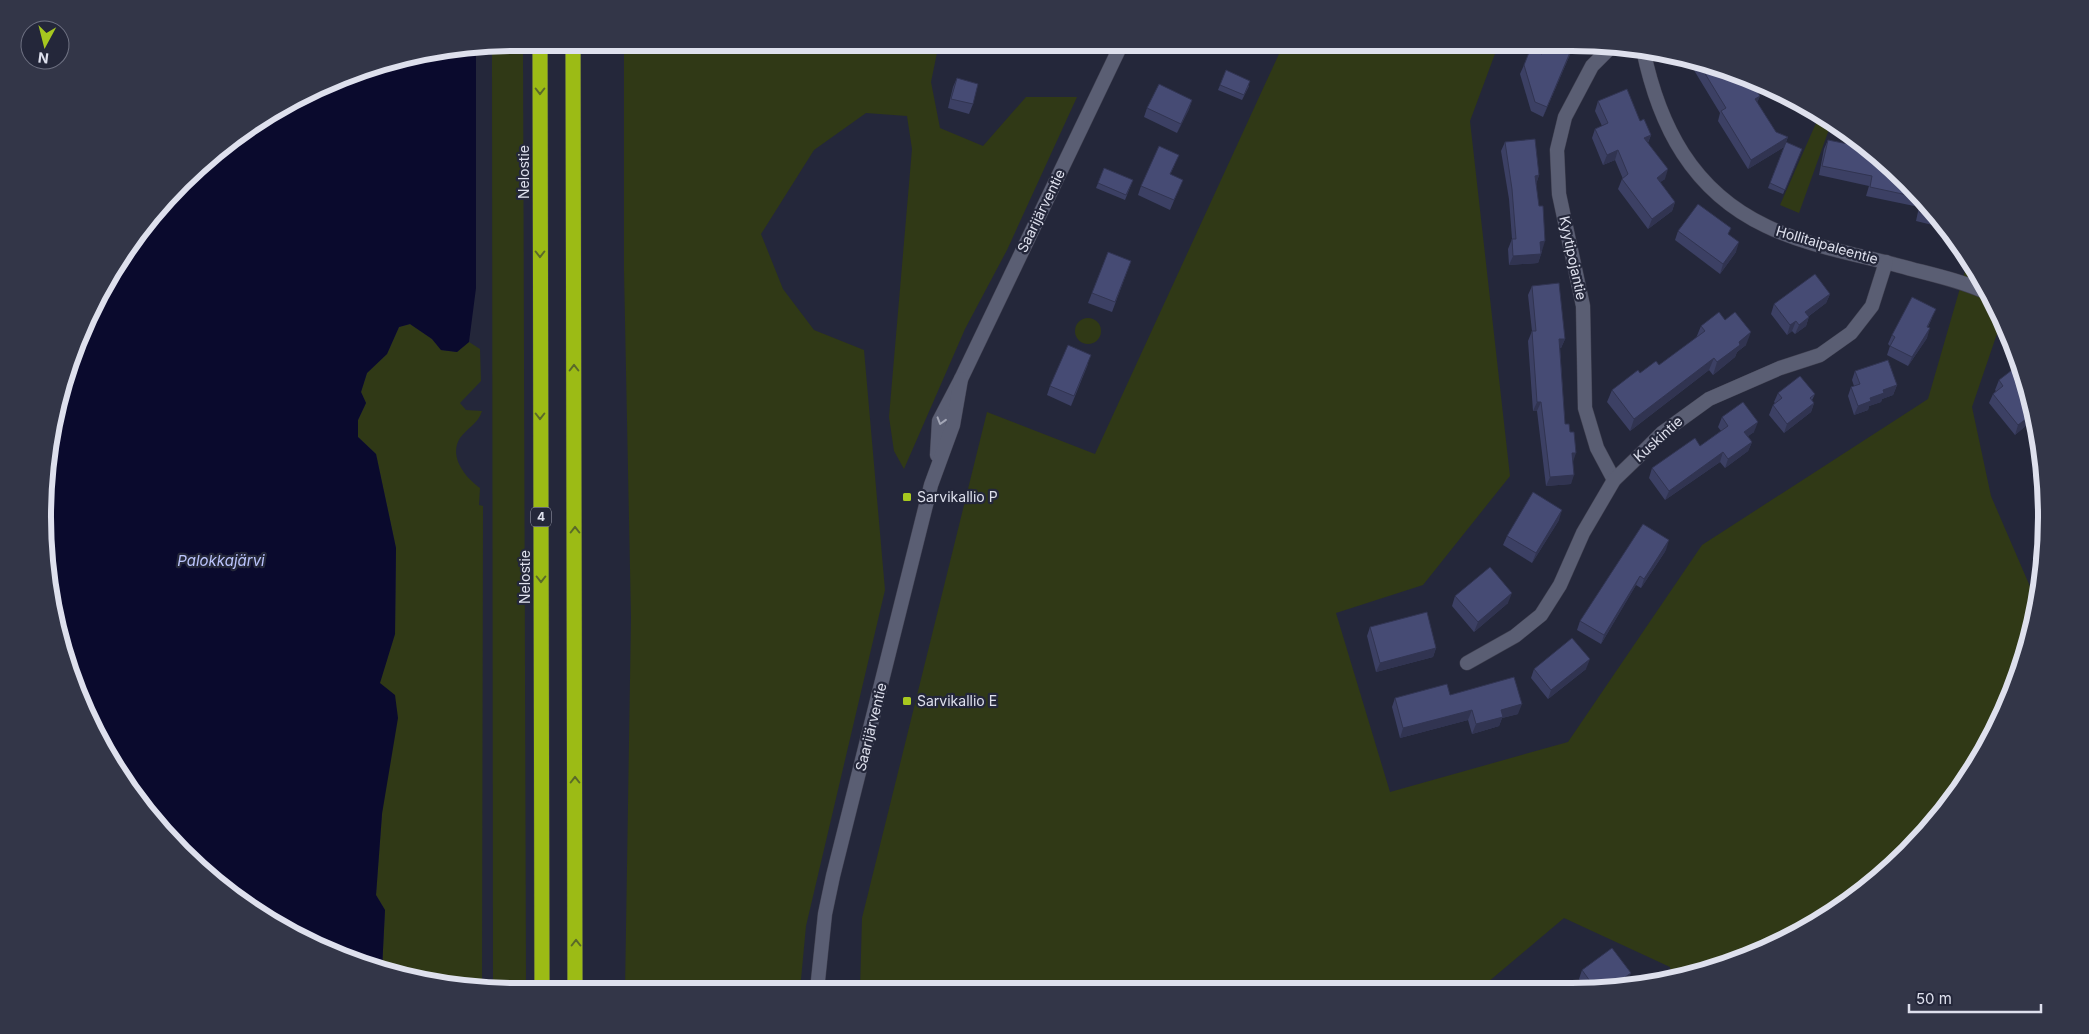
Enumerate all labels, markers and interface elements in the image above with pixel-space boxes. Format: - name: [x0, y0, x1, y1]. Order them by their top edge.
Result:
- north arrow: [20, 20, 70, 70]
- text: N: [37, 49, 50, 67]
- one-way arrow: [535, 88, 545, 96]
- street label: Nelostie: [515, 145, 532, 199]
- street label: Saarijärventie: [1013, 166, 1068, 255]
- street label: Kyytipojantie: [1556, 214, 1591, 301]
- street label: Hollitaipaleentie: [1774, 222, 1880, 267]
- one-way arrow: [535, 250, 545, 258]
- one-way arrow: [569, 363, 579, 371]
- one-way arrow: [535, 412, 545, 420]
- street label: Kuskintie: [1630, 412, 1686, 465]
- one-way arrow: [937, 416, 947, 424]
- place label: Sarvikallio P: [917, 488, 998, 505]
- marker: Sarvikallio P: [901, 491, 913, 503]
- road number: 4: [531, 508, 551, 526]
- one-way arrow: [569, 526, 580, 534]
- street label: Nelostie: [516, 550, 533, 604]
- water label: Palokkajärvi: [177, 551, 265, 570]
- one-way arrow: [536, 575, 546, 583]
- street label: Saarijärventie: [851, 681, 890, 773]
- place label: Sarvikallio E: [917, 692, 997, 709]
- marker: Sarvikallio E: [901, 695, 913, 707]
- one-way arrow: [570, 776, 580, 784]
- one-way arrow: [571, 938, 581, 946]
- scale bar: [1909, 982, 2042, 1014]
- text: 50 m: [1916, 989, 1952, 1008]

